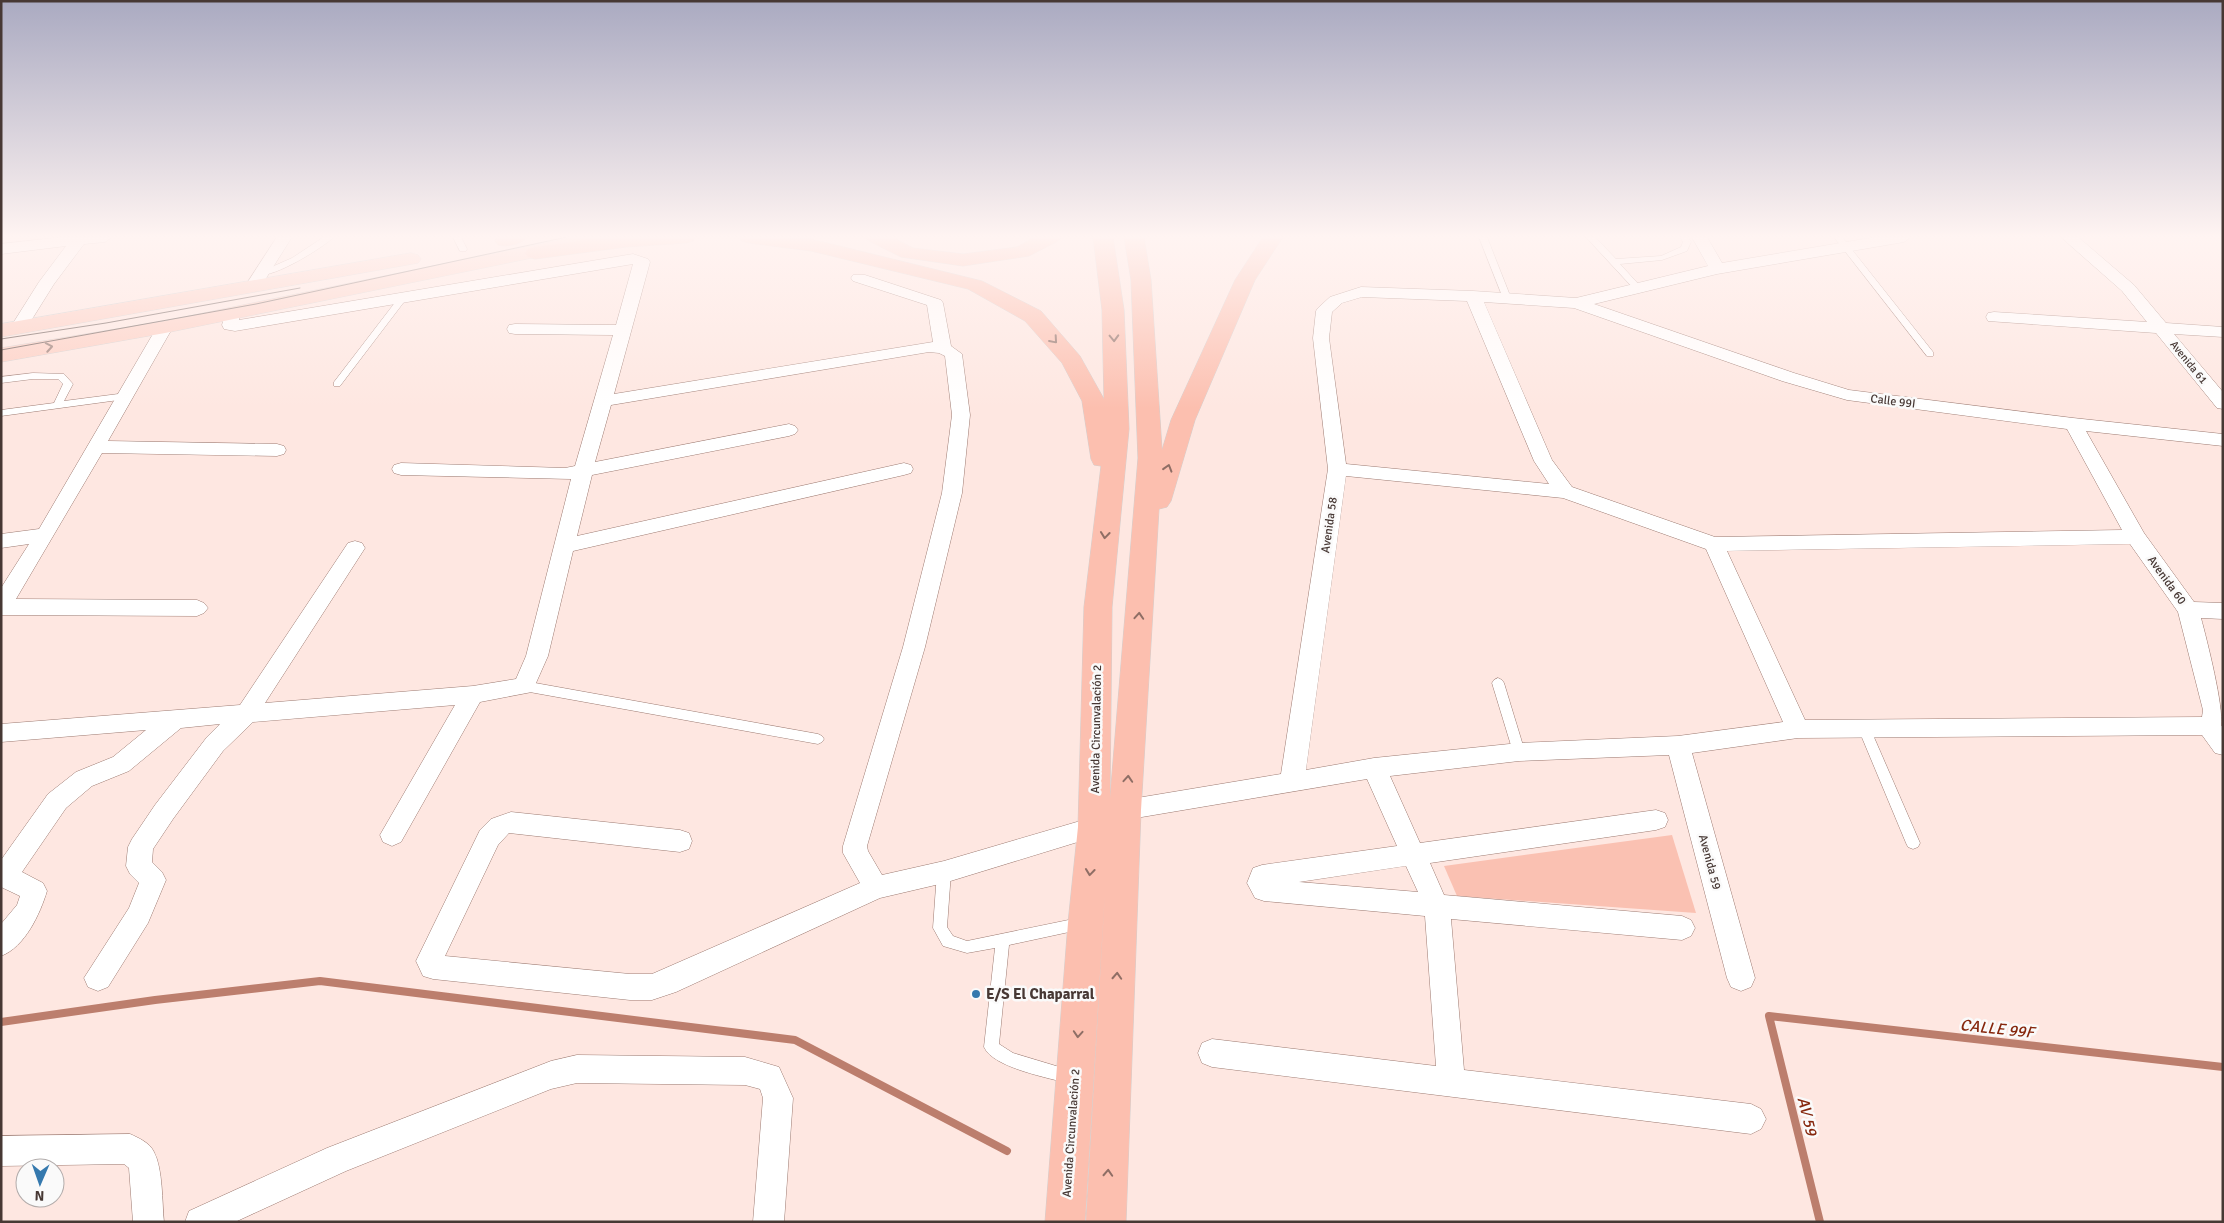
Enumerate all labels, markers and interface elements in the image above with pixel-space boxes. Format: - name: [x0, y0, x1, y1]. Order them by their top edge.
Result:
- one-way arrow: [1109, 334, 1119, 342]
- one-way arrow: [1048, 335, 1057, 344]
- street label: Avenida 61: [2167, 338, 2210, 387]
- one-way arrow: [45, 343, 54, 353]
- street label: Calle 99I: [1870, 391, 1916, 412]
- one-way arrow: [1163, 464, 1173, 473]
- street label: Avenida 58: [1318, 496, 1341, 554]
- one-way arrow: [1100, 531, 1111, 539]
- street label: Avenida 60: [2144, 553, 2189, 607]
- one-way arrow: [1134, 612, 1145, 620]
- street label: Avenida Circunvalación 2: [1088, 665, 1105, 793]
- one-way arrow: [1122, 774, 1133, 782]
- street label: Avenida 59: [1695, 833, 1724, 891]
- one-way arrow: [1085, 868, 1096, 876]
- one-way arrow: [1112, 972, 1123, 980]
- place label: E/S El Chaparral: [986, 985, 1095, 1003]
- marker: E/S El Chaparral: [970, 988, 982, 1000]
- water label: CALLE 99F: [1959, 1015, 2037, 1043]
- one-way arrow: [1072, 1030, 1083, 1038]
- street label: Avenida Circunvalación 2: [1060, 1068, 1083, 1198]
- water label: AV 59: [1793, 1095, 1822, 1139]
- north arrow: [15, 1158, 65, 1208]
- one-way arrow: [1103, 1169, 1113, 1176]
- text: N: [34, 1187, 45, 1204]

